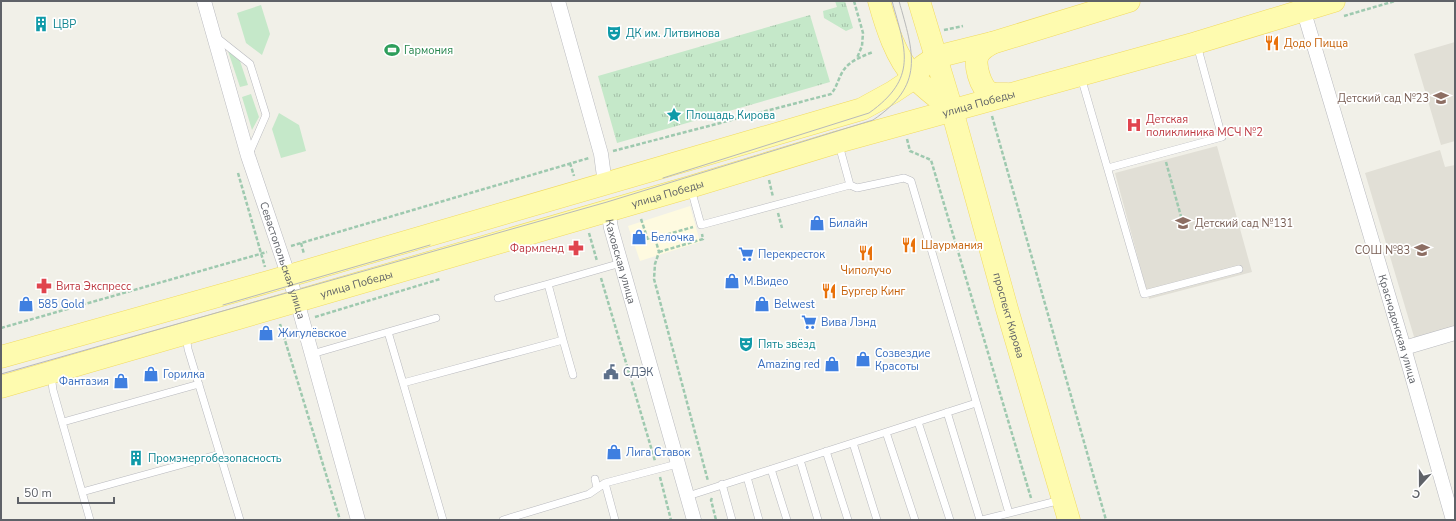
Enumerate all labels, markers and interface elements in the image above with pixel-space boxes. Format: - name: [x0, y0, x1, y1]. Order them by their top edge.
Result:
- building icon: ЦВР: [32, 15, 50, 33]
- place label: ЦВР: [53, 17, 76, 32]
- theatre icon: ДК им. Литвинова: [605, 24, 623, 42]
- place label: ДК им. Литвинова: [626, 26, 720, 41]
- restaurant icon: Додо Пицца: [1263, 34, 1281, 52]
- place label: Додо Пицца: [1284, 36, 1348, 51]
- sports icon: Гармония: [383, 41, 401, 59]
- place label: Гармония: [404, 43, 453, 58]
- street label: улица Победы: [941, 86, 1017, 121]
- school or university icon: Детский сад №23: [1432, 89, 1450, 107]
- place label: Детский сад №23: [1337, 91, 1429, 106]
- place icon: Площадь Кирова: [665, 106, 683, 124]
- place label: Площадь Кирова: [686, 108, 775, 123]
- place label: Детская поликлиника МСЧ №2: [1146, 112, 1263, 140]
- hospital icon: Детская поликлиника МСЧ №2: [1125, 116, 1143, 134]
- street label: улица Победы: [630, 176, 706, 212]
- street label: Севастопольская улица: [256, 200, 309, 321]
- shop icon: Билайн: [808, 214, 826, 232]
- school or university icon: Детский сад №131: [1174, 214, 1192, 232]
- place label: Билайн: [829, 216, 868, 231]
- place label: Детский сад №131: [1195, 216, 1293, 231]
- street label: Каховская улица: [602, 218, 639, 306]
- shop icon: Белочка: [630, 228, 648, 246]
- place label: Белочка: [651, 230, 695, 245]
- restaurant icon: Шаурмания: [900, 236, 918, 254]
- place label: Шаурмания: [921, 238, 983, 253]
- pharmacy icon: Фармленд: [567, 239, 585, 257]
- place label: Фармленд: [510, 241, 564, 256]
- school or university icon: СОШ №83: [1413, 241, 1431, 259]
- place label: СОШ №83: [1355, 243, 1410, 258]
- restaurant icon: Чиполучо: [857, 244, 875, 262]
- supermarket icon: Перекресток: [737, 245, 755, 263]
- place label: Перекресток: [758, 247, 825, 262]
- place label: Чиполучо: [841, 263, 891, 278]
- street label: улица Победы: [318, 267, 395, 302]
- street label: проспект Кирова: [989, 271, 1028, 360]
- shop icon: М.Видео: [723, 272, 741, 290]
- street label: Краснодонская улица: [1374, 273, 1421, 385]
- place label: М.Видео: [744, 274, 788, 289]
- pharmacy icon: Вита Экспресс: [35, 277, 53, 295]
- place label: Вита Экспресс: [56, 279, 131, 294]
- restaurant icon: Бургер Кинг: [820, 282, 838, 300]
- place label: Бургер Кинг: [841, 284, 906, 299]
- shop icon: 585 Gold: [17, 295, 35, 313]
- shop icon: Belwest: [753, 295, 771, 313]
- place label: 585 Gold: [38, 297, 84, 312]
- place label: Belwest: [774, 297, 815, 312]
- supermarket icon: Вива Лэнд: [800, 313, 818, 331]
- place label: Вива Лэнд: [821, 315, 877, 330]
- shop icon: Жигулёвское: [257, 324, 275, 342]
- place label: Жигулёвское: [278, 326, 347, 341]
- theatre icon: Пять звёзд: [737, 335, 755, 353]
- place label: Пять звёзд: [758, 337, 816, 352]
- place label: Созвездие Красоты: [875, 346, 930, 374]
- shop icon: Созвездие Красоты: [854, 350, 872, 368]
- shop icon: Amazing red: [823, 355, 841, 373]
- place label: Amazing red: [757, 357, 820, 372]
- public building icon: СДЭК: [602, 363, 620, 381]
- shop icon: Горилка: [142, 365, 160, 383]
- place label: СДЭК: [623, 365, 653, 380]
- place label: Горилка: [163, 367, 205, 382]
- shop icon: Фантазия: [112, 372, 130, 390]
- place label: Фантазия: [59, 374, 109, 389]
- shop icon: Лига Ставок: [605, 443, 623, 461]
- place label: Лига Ставок: [626, 445, 691, 460]
- building icon: Промэнергобезопасность: [127, 449, 145, 467]
- place label: Промэнергобезопасность: [148, 451, 282, 466]
- north arrow: [1400, 465, 1440, 505]
- scale bar: [18, 479, 114, 505]
- text: 50 m: [24, 485, 52, 501]
- text: С: [1410, 485, 1423, 502]

